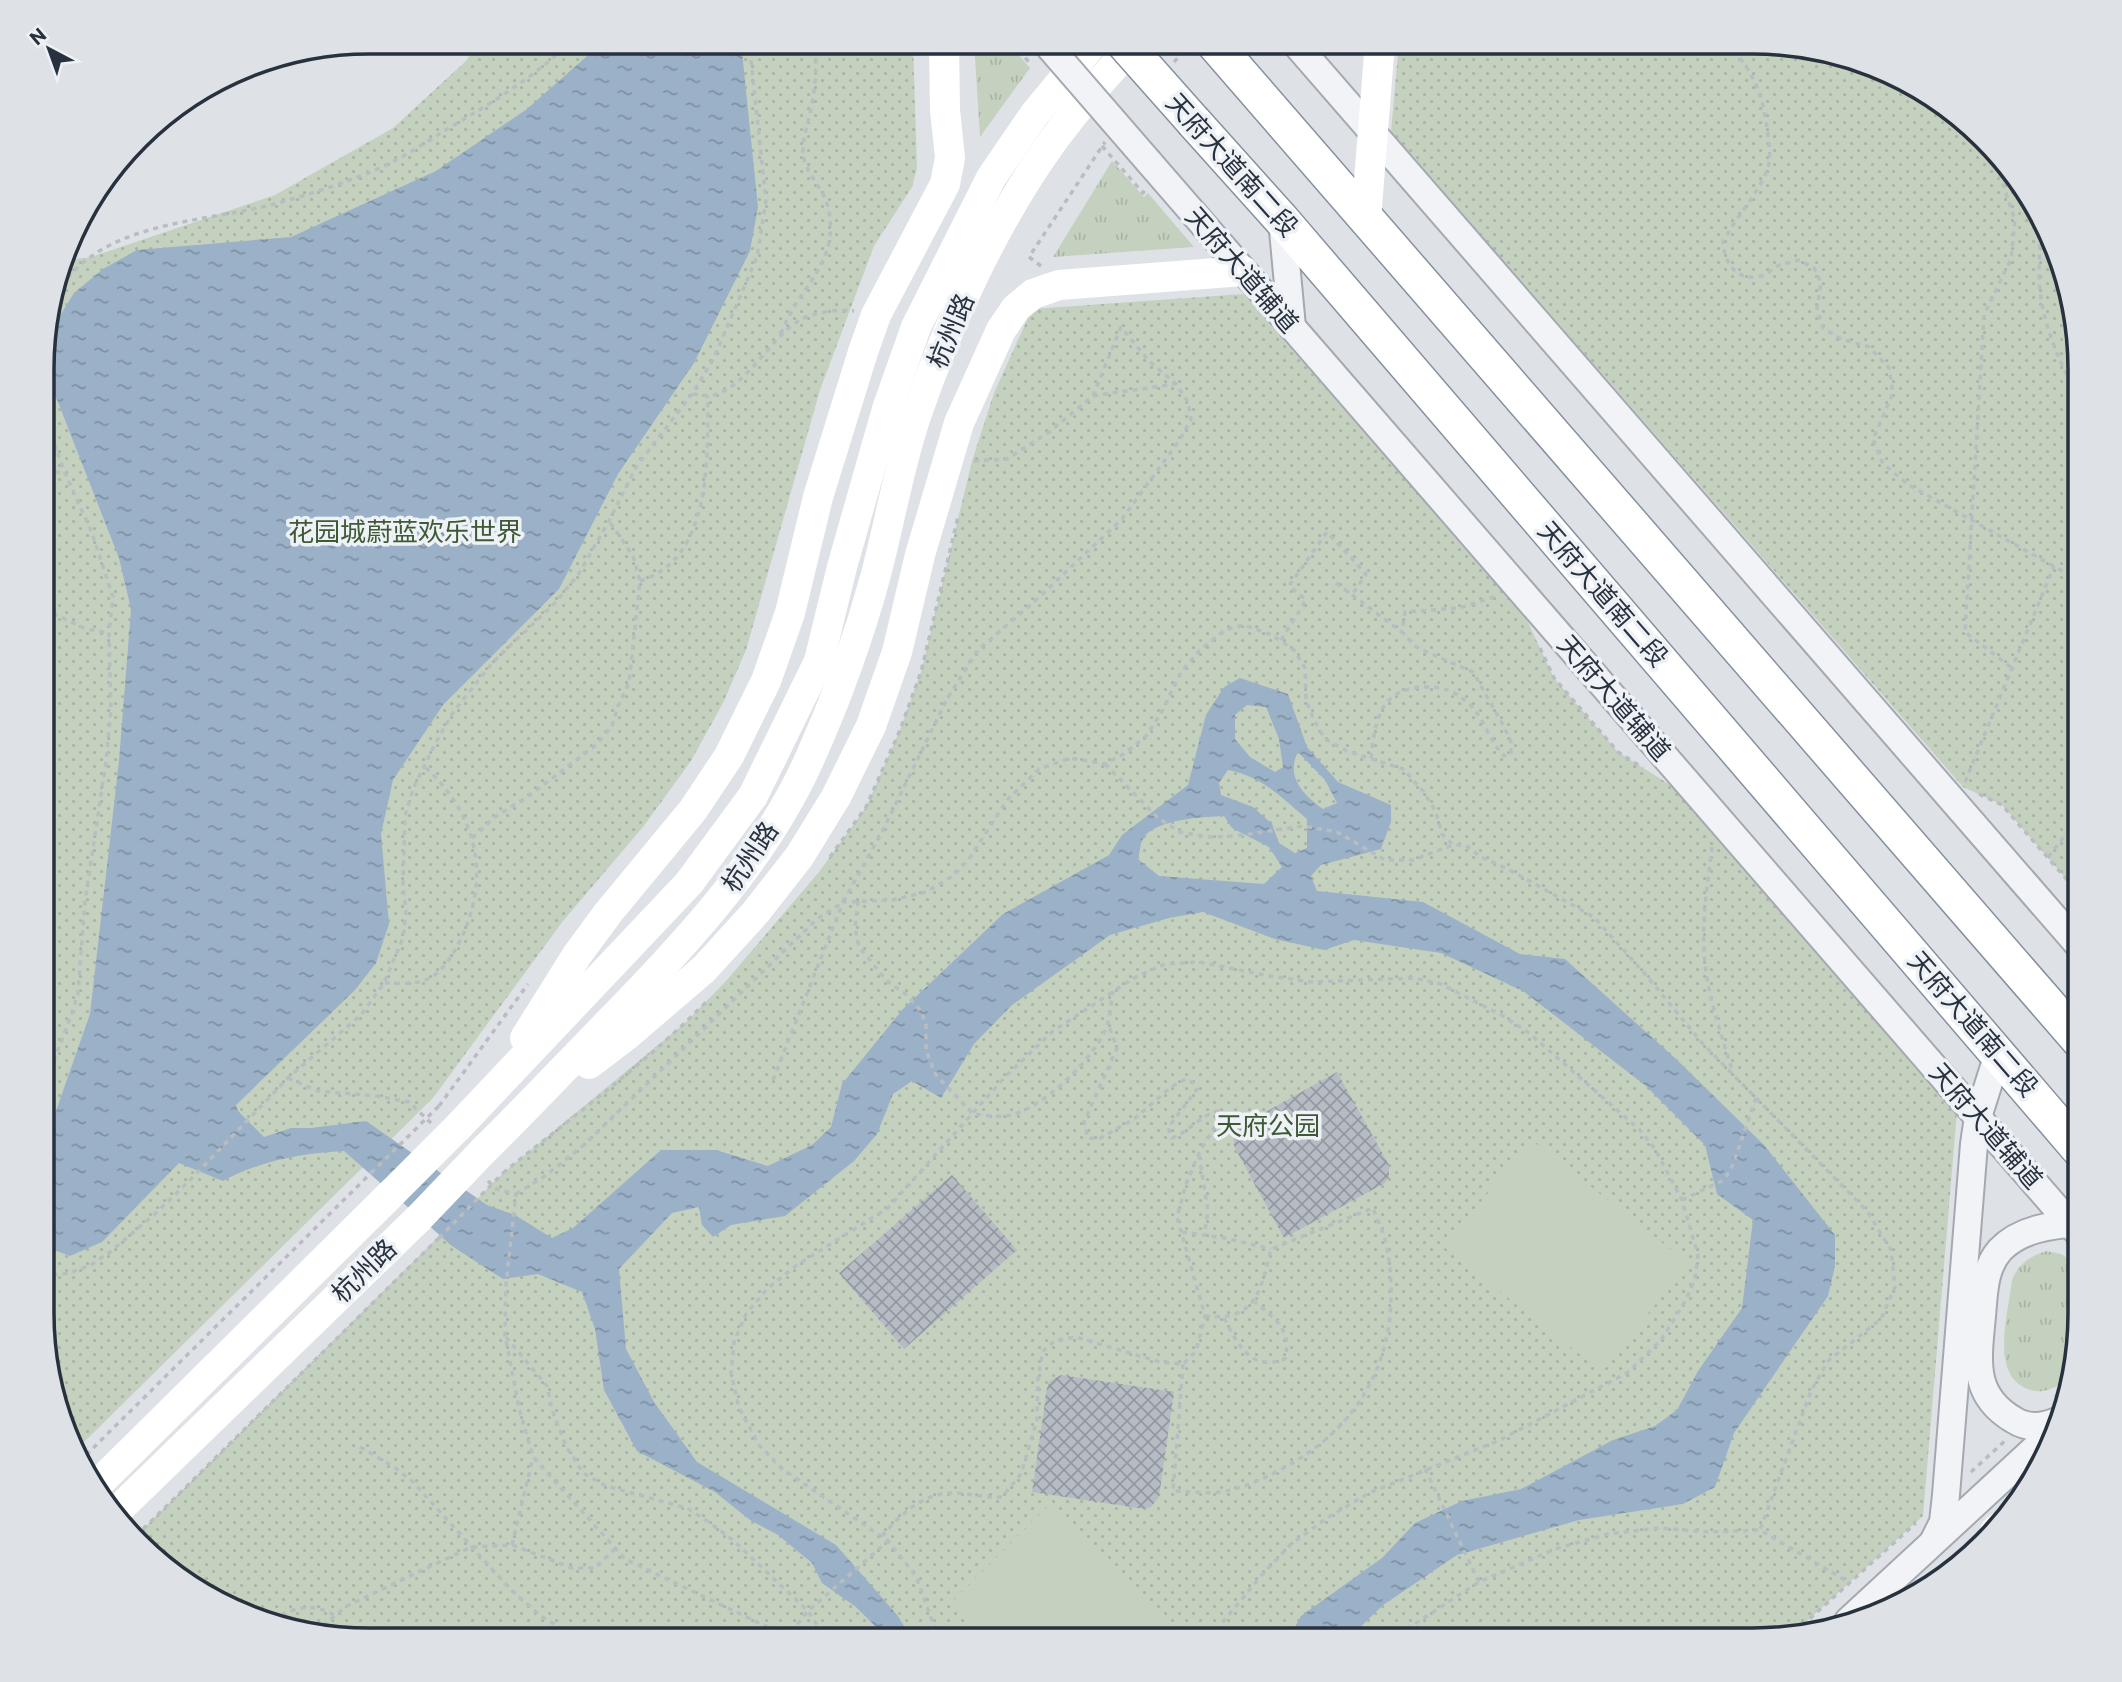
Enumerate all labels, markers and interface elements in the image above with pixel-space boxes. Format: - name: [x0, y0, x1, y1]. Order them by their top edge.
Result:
- north arrow: [14, 14, 84, 84]
- text: N: [25, 22, 50, 49]
- street label: 天府大道南二段: [1161, 86, 1306, 242]
- street label: 天府大道辅道: [1180, 200, 1306, 338]
- street label: 杭州路: [920, 288, 979, 372]
- street label: 天府大道南二段: [1533, 514, 1676, 672]
- park label: 花园城蔚蓝欢乐世界: [288, 515, 522, 546]
- street label: 天府大道辅道: [1552, 628, 1678, 766]
- street label: 杭州路: [714, 815, 783, 897]
- street label: 天府大道南二段: [1903, 944, 2046, 1102]
- street label: 天府大道辅道: [1924, 1056, 2050, 1194]
- park label: 天府公园: [1216, 1109, 1320, 1140]
- street label: 杭州路: [324, 1232, 402, 1308]

